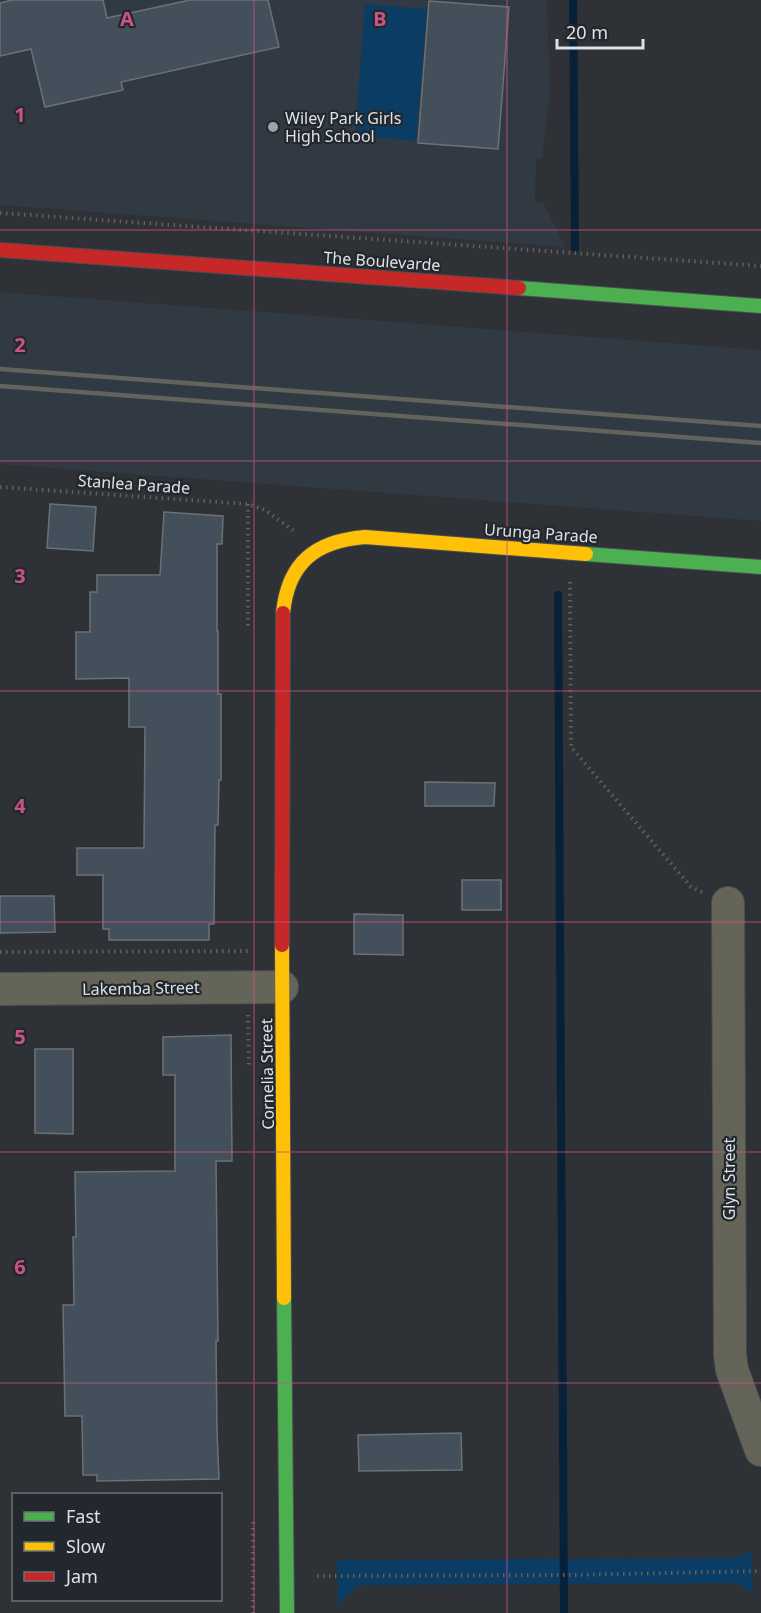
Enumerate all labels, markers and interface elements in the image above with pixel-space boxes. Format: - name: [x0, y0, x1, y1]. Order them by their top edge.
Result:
- text: A: [120, 5, 134, 32]
- text: B: [373, 5, 387, 32]
- scale bar: [557, 12, 642, 50]
- text: 20 m: [566, 20, 608, 44]
- text: 1: [14, 101, 26, 128]
- place label: Wiley Park Girls High School: [285, 107, 401, 147]
- marker: Wiley Park Girls High School: [266, 120, 280, 134]
- street label: The Boulevarde: [323, 246, 441, 276]
- text: 2: [14, 331, 26, 358]
- street label: Stanlea Parade: [77, 469, 191, 499]
- street label: Urunga Parade: [483, 518, 599, 548]
- text: 3: [14, 562, 26, 589]
- text: 4: [14, 792, 26, 819]
- street label: Lakemba Street: [82, 976, 200, 1000]
- street label: Cornelia Street: [255, 1018, 279, 1130]
- text: 5: [14, 1023, 26, 1050]
- street label: Glyn Street: [718, 1137, 740, 1220]
- text: 6: [14, 1253, 26, 1280]
- legend: [12, 1493, 222, 1601]
- text: Fast: [66, 1504, 101, 1528]
- text: Slow: [66, 1534, 105, 1558]
- text: Jam: [64, 1564, 98, 1588]

